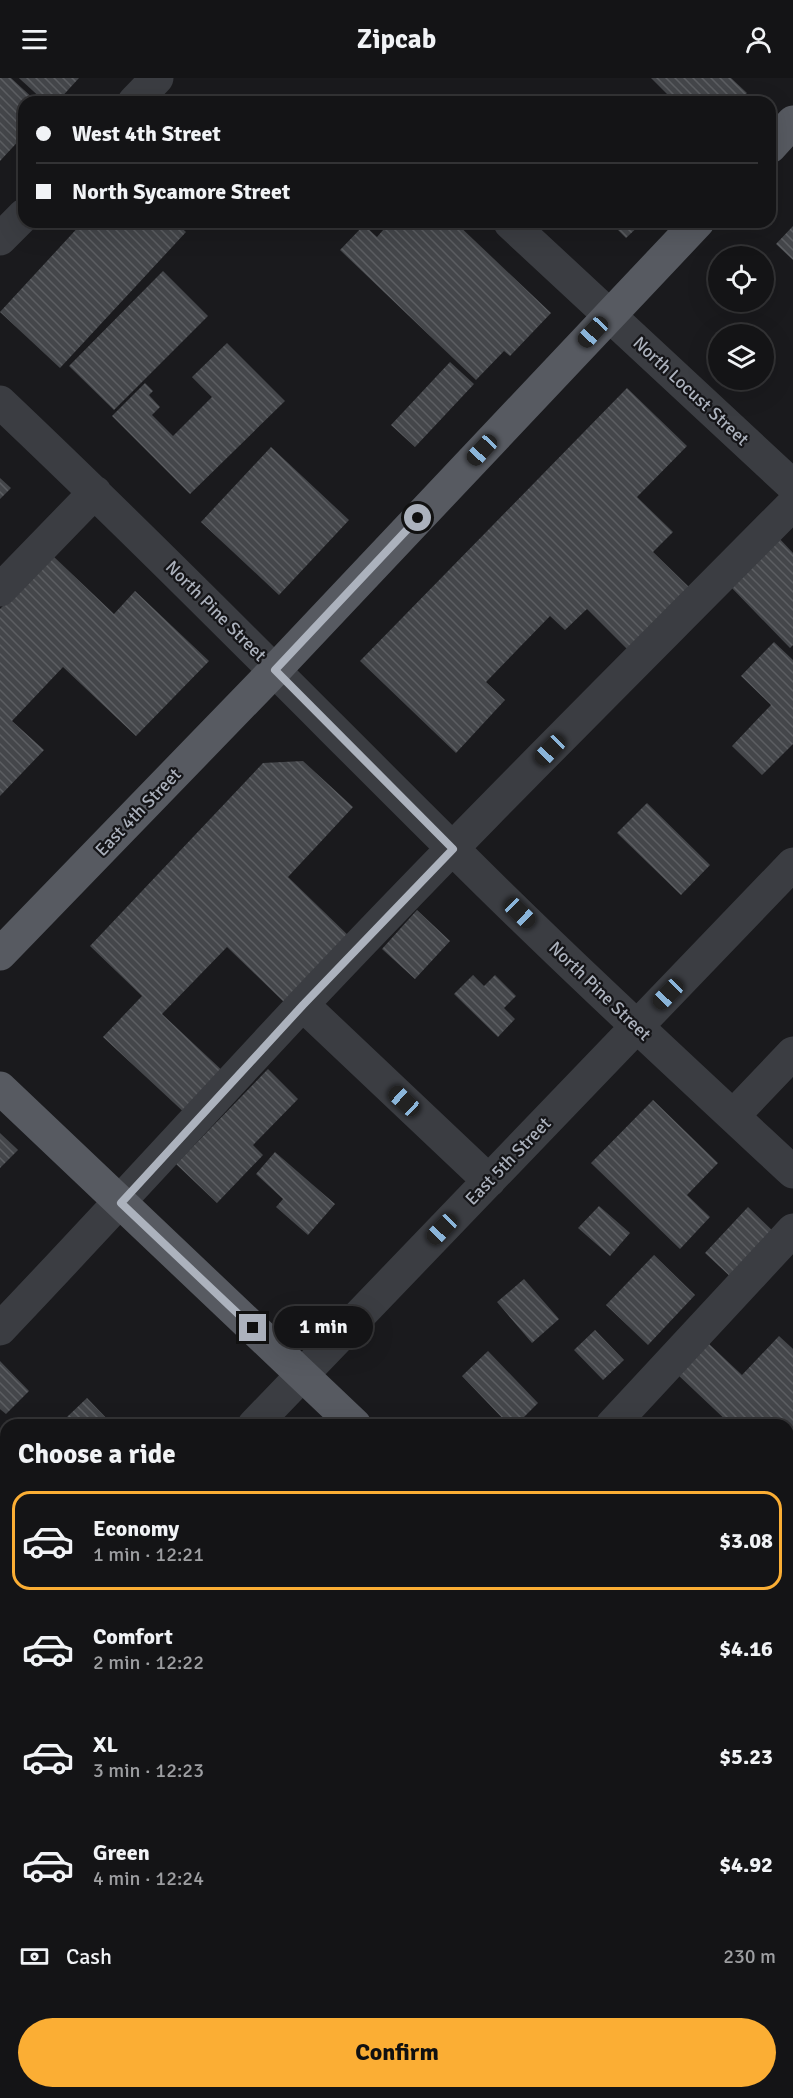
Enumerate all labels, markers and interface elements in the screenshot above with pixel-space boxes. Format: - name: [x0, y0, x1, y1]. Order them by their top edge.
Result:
- icon: menu: [18, 23, 51, 56]
- text: Zipcab: [357, 23, 436, 56]
- icon: person: [742, 23, 775, 56]
- text: West 4th Street: [72, 120, 221, 147]
- text: North Sycamore Street: [72, 178, 290, 205]
- map controls: [708, 246, 774, 390]
- button: locate: [708, 246, 774, 312]
- car: [574, 313, 612, 351]
- button: layers: [708, 324, 774, 390]
- street label: North Locust Street: [629, 332, 753, 450]
- car: [463, 431, 501, 469]
- route start: [404, 504, 431, 531]
- street label: North Pine Street: [161, 556, 271, 666]
- car: [531, 731, 569, 769]
- street label: East 4th Street: [90, 763, 186, 861]
- car: [501, 894, 539, 932]
- street label: North Pine Street: [544, 937, 656, 1045]
- car: [649, 975, 687, 1013]
- car: [385, 1082, 423, 1120]
- street label: East 5th Street: [460, 1112, 556, 1210]
- car: [423, 1210, 461, 1248]
- callout: 1 min: [274, 1307, 373, 1349]
- route end: [239, 1314, 266, 1341]
- text: 1 min: [299, 1314, 348, 1339]
- text: Choose a ride: [18, 1438, 176, 1471]
- icon: car: [21, 1514, 75, 1568]
- text: Economy: [93, 1515, 179, 1542]
- text: $3.08: [719, 1527, 773, 1554]
- text: 1 min · 12:21: [93, 1542, 204, 1567]
- icon: car: [21, 1622, 75, 1676]
- text: Comfort: [93, 1623, 173, 1650]
- text: $4.16: [719, 1635, 773, 1662]
- text: 2 min · 12:22: [93, 1650, 204, 1675]
- icon: car: [21, 1730, 75, 1784]
- text: XL: [93, 1731, 118, 1758]
- text: $5.23: [719, 1743, 773, 1770]
- text: 3 min · 12:23: [93, 1758, 204, 1783]
- icon: car: [21, 1838, 75, 1892]
- text: Green: [93, 1839, 150, 1866]
- text: $4.92: [719, 1851, 773, 1878]
- text: 4 min · 12:24: [93, 1866, 204, 1891]
- icon: cash: [18, 1940, 51, 1973]
- text: Cash: [66, 1943, 112, 1970]
- text: 230 m: [723, 1944, 776, 1969]
- button: Confirm: [18, 2018, 776, 2087]

